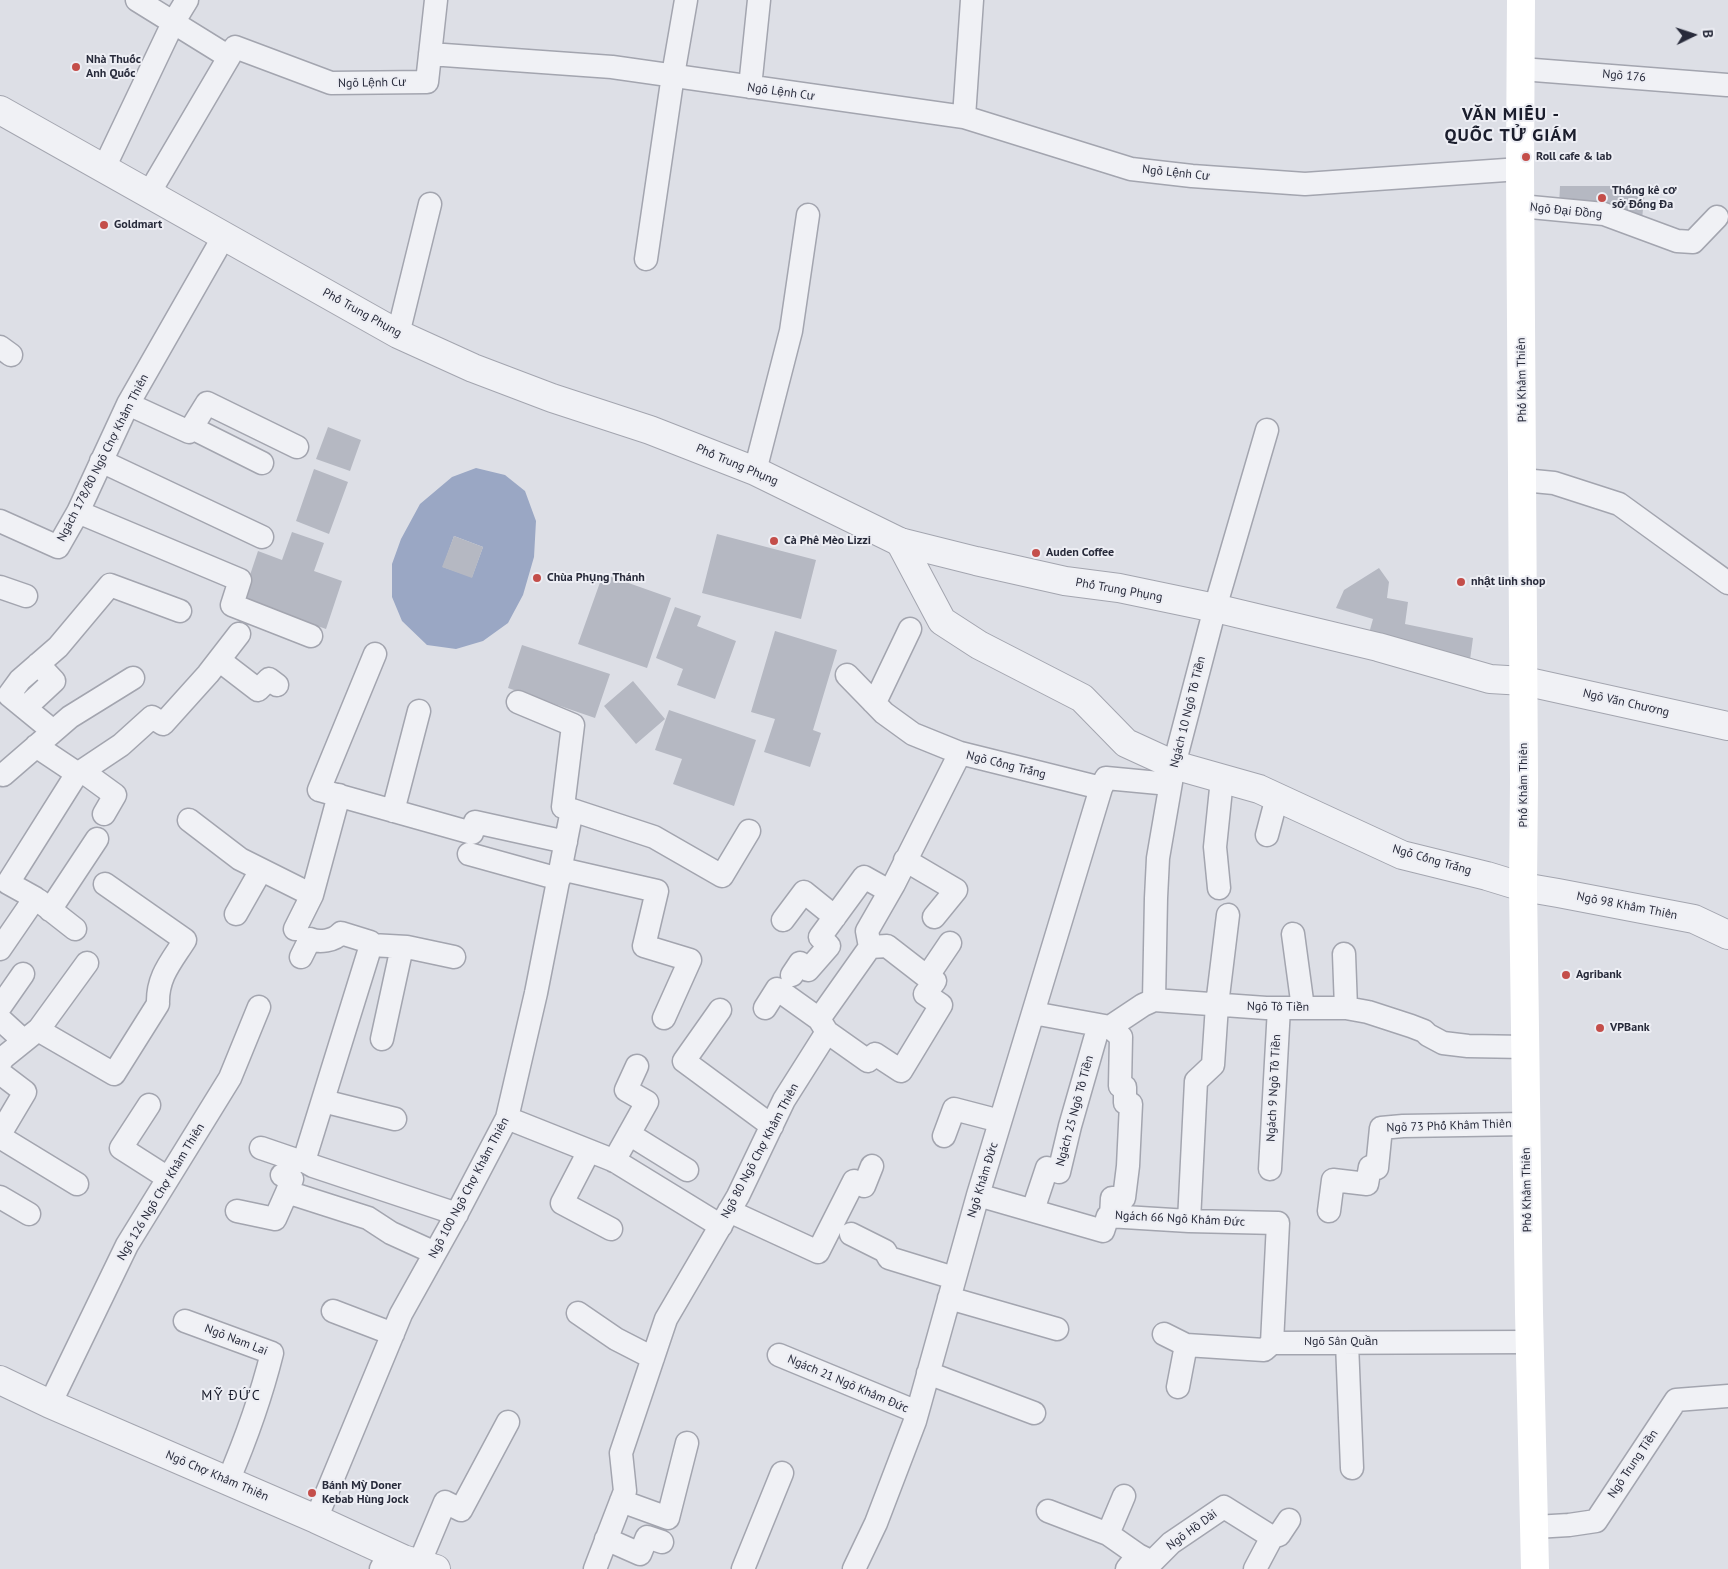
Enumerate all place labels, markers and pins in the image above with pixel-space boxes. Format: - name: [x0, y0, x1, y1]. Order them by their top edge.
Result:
- place label: Nhà Thuốc Anh Quốc: [86, 53, 141, 81]
- marker: Nhà Thuốc Anh Quốc: [70, 61, 82, 73]
- place label: Roll cafe & lab: [1536, 150, 1612, 164]
- marker: Roll cafe & lab: [1520, 151, 1532, 163]
- place label: Thống kê cơ sở Đống Đa: [1612, 184, 1676, 212]
- marker: Thống kê cơ sở Đống Đa: [1596, 192, 1608, 204]
- place label: Goldmart: [114, 218, 162, 232]
- marker: Goldmart: [98, 219, 110, 231]
- place label: Cà Phê Mèo Lizzi: [784, 534, 871, 548]
- marker: Cà Phê Mèo Lizzi: [768, 535, 780, 547]
- place label: Auden Coffee: [1046, 546, 1114, 560]
- marker: Auden Coffee: [1030, 547, 1042, 559]
- place label: Chùa Phụng Thánh: [547, 571, 645, 585]
- marker: Chùa Phụng Thánh: [531, 572, 543, 584]
- place label: nhật linh shop: [1471, 575, 1545, 589]
- marker: nhật linh shop: [1455, 576, 1467, 588]
- place label: Agribank: [1576, 968, 1622, 982]
- marker: Agribank: [1560, 969, 1572, 981]
- place label: VPBank: [1610, 1021, 1650, 1035]
- marker: VPBank: [1594, 1022, 1606, 1034]
- place label: Bánh Mỳ Doner Kebab Hùng Jock: [322, 1479, 409, 1507]
- marker: Bánh Mỳ Doner Kebab Hùng Jock: [306, 1487, 318, 1499]

